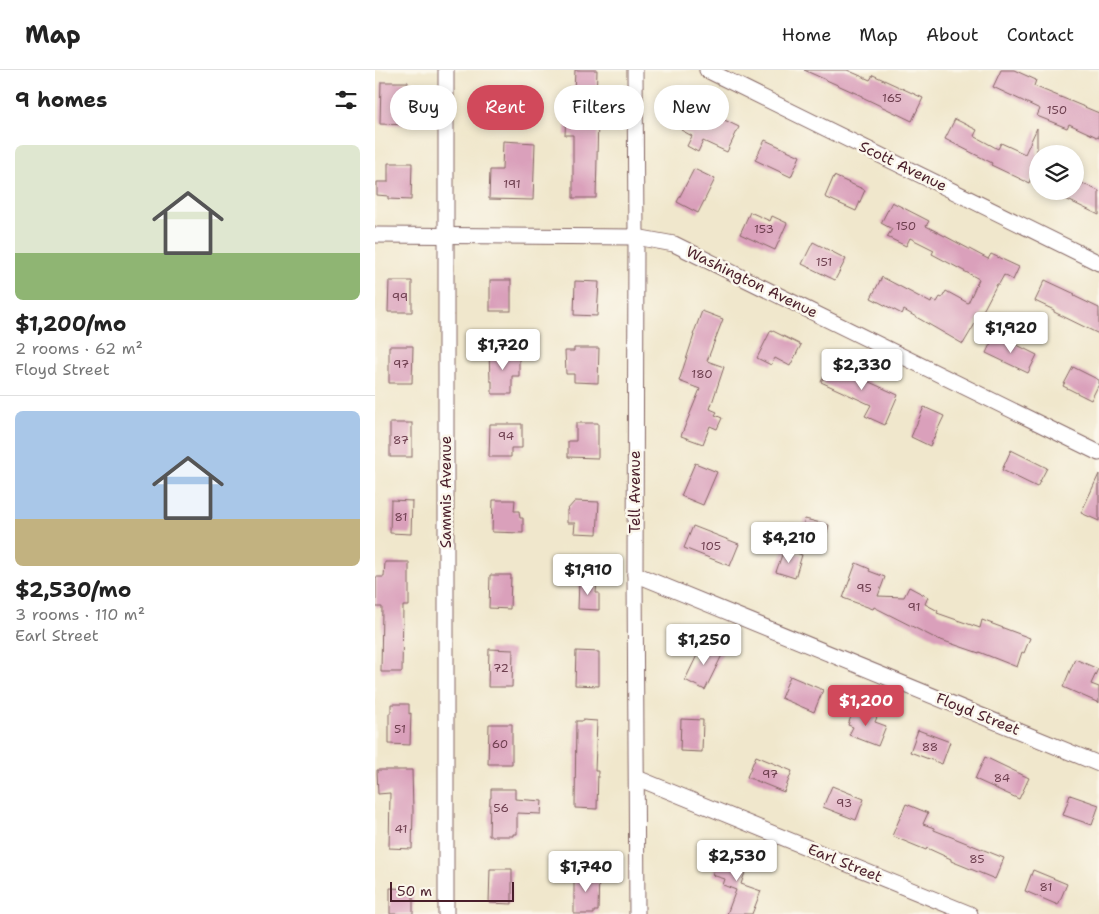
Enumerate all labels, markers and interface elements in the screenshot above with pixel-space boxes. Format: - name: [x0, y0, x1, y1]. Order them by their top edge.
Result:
- text: Map: [25, 19, 81, 51]
- text: Home: [782, 23, 831, 47]
- text: Map: [859, 23, 898, 47]
- text: About: [926, 23, 979, 47]
- text: Contact: [1007, 23, 1074, 47]
- chip: Buy: [390, 85, 457, 130]
- chip: Rent: [467, 85, 544, 130]
- chip: Filters: [554, 85, 644, 130]
- chip: New: [654, 85, 729, 130]
- text: 9 homes: [15, 86, 107, 114]
- icon: filters: [332, 86, 360, 114]
- house number: 165: [882, 90, 902, 106]
- house number: 150: [1047, 102, 1067, 118]
- street label: Scott Avenue: [856, 136, 950, 196]
- map controls: [1029, 145, 1084, 200]
- button: layers: [1029, 145, 1084, 200]
- house number: 191: [503, 176, 521, 192]
- icon: home: [143, 178, 233, 268]
- house number: 150: [896, 218, 916, 234]
- house number: 153: [754, 221, 774, 237]
- street label: Washington Avenue: [683, 241, 821, 323]
- house number: 151: [816, 254, 832, 270]
- house number: 99: [392, 289, 408, 305]
- text: $1,200/mo: [15, 310, 126, 338]
- pin: $1,920: [970, 312, 1052, 354]
- text: $1,920: [985, 317, 1037, 338]
- pin: $1,720: [462, 328, 544, 371]
- text: $1,720: [477, 334, 529, 355]
- text: 2 rooms · 62 m²: [15, 338, 143, 359]
- pin: $2,330: [821, 348, 903, 391]
- text: $2,330: [832, 354, 892, 375]
- house number: 97: [393, 356, 409, 372]
- text: Floyd Street: [15, 359, 110, 380]
- house number: 180: [691, 366, 713, 382]
- house number: 94: [498, 428, 514, 444]
- house number: 87: [393, 432, 409, 448]
- street label: Sammis Avenue: [436, 436, 456, 548]
- icon: home: [143, 443, 233, 533]
- street label: Tell Avenue: [625, 451, 645, 533]
- house number: 81: [395, 509, 407, 525]
- pin: $4,210: [748, 522, 830, 564]
- text: $4,210: [762, 527, 816, 548]
- house number: 105: [701, 538, 721, 554]
- pin: $1,910: [547, 554, 629, 596]
- text: $1,910: [564, 559, 612, 580]
- text: $2,530/mo: [15, 576, 131, 604]
- house number: 95: [856, 580, 872, 596]
- house number: 91: [907, 599, 921, 615]
- text: 3 rooms · 110 m²: [15, 604, 145, 625]
- pin: $1,250: [663, 624, 745, 666]
- text: Earl Street: [15, 625, 99, 646]
- text: $1,250: [677, 629, 731, 650]
- house number: 72: [493, 660, 509, 676]
- pin: $1,200: [825, 684, 907, 727]
- street label: Floyd Street: [933, 688, 1023, 740]
- text: $1,200: [839, 690, 893, 711]
- house number: 51: [394, 721, 406, 737]
- house number: 60: [492, 736, 508, 752]
- house number: 88: [922, 739, 938, 755]
- house number: 97: [762, 766, 778, 782]
- house number: 84: [994, 770, 1010, 786]
- house number: 93: [836, 795, 852, 811]
- house number: 56: [493, 800, 509, 816]
- house number: 41: [395, 821, 407, 837]
- street label: Earl Street: [805, 839, 885, 887]
- pin: $2,530: [696, 840, 778, 882]
- text: $2,530: [708, 845, 766, 866]
- pin: $1,740: [545, 850, 627, 893]
- house number: 85: [969, 851, 985, 867]
- text: $1,740: [559, 856, 613, 877]
- scale bar: [390, 879, 514, 902]
- house number: 81: [1040, 879, 1052, 895]
- text: 50 m: [397, 882, 432, 900]

